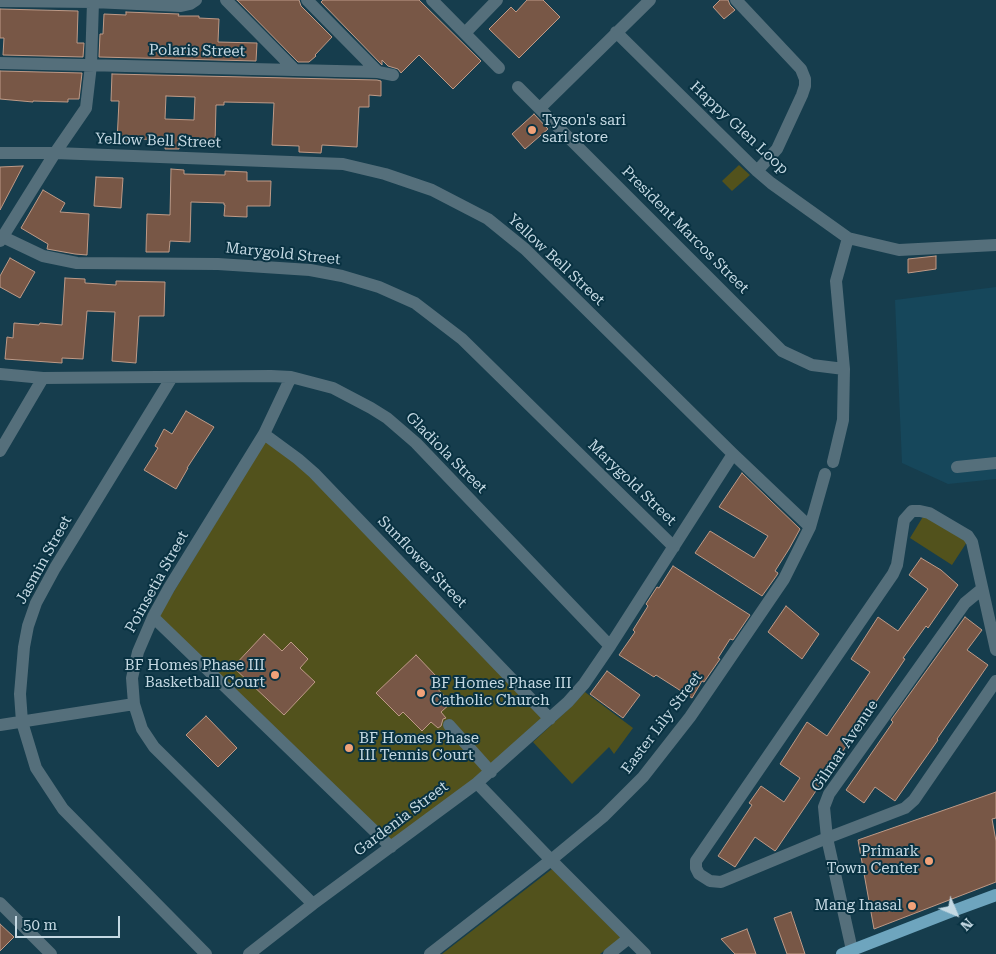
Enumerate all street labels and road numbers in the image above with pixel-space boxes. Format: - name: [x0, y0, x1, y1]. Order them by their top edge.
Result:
- street label: Polaris Street: [149, 41, 245, 61]
- street label: Happy Glen Loop: [686, 78, 792, 178]
- street label: Yellow Bell Street: [95, 130, 221, 152]
- street label: President Marcos Street: [618, 163, 752, 297]
- street label: Yellow Bell Street: [504, 210, 608, 310]
- street label: Marygold Street: [224, 239, 342, 269]
- street label: Gladiola Street: [402, 409, 490, 497]
- street label: Marygold Street: [584, 436, 680, 530]
- street label: Sunflower Street: [374, 512, 470, 612]
- street label: Jasmin Street: [12, 513, 76, 607]
- street label: Poinsetia Street: [122, 528, 192, 636]
- street label: Easter Lily Street: [618, 668, 706, 778]
- street label: Gilmar Avenue: [808, 697, 882, 795]
- street label: Gardenia Street: [350, 778, 452, 860]

